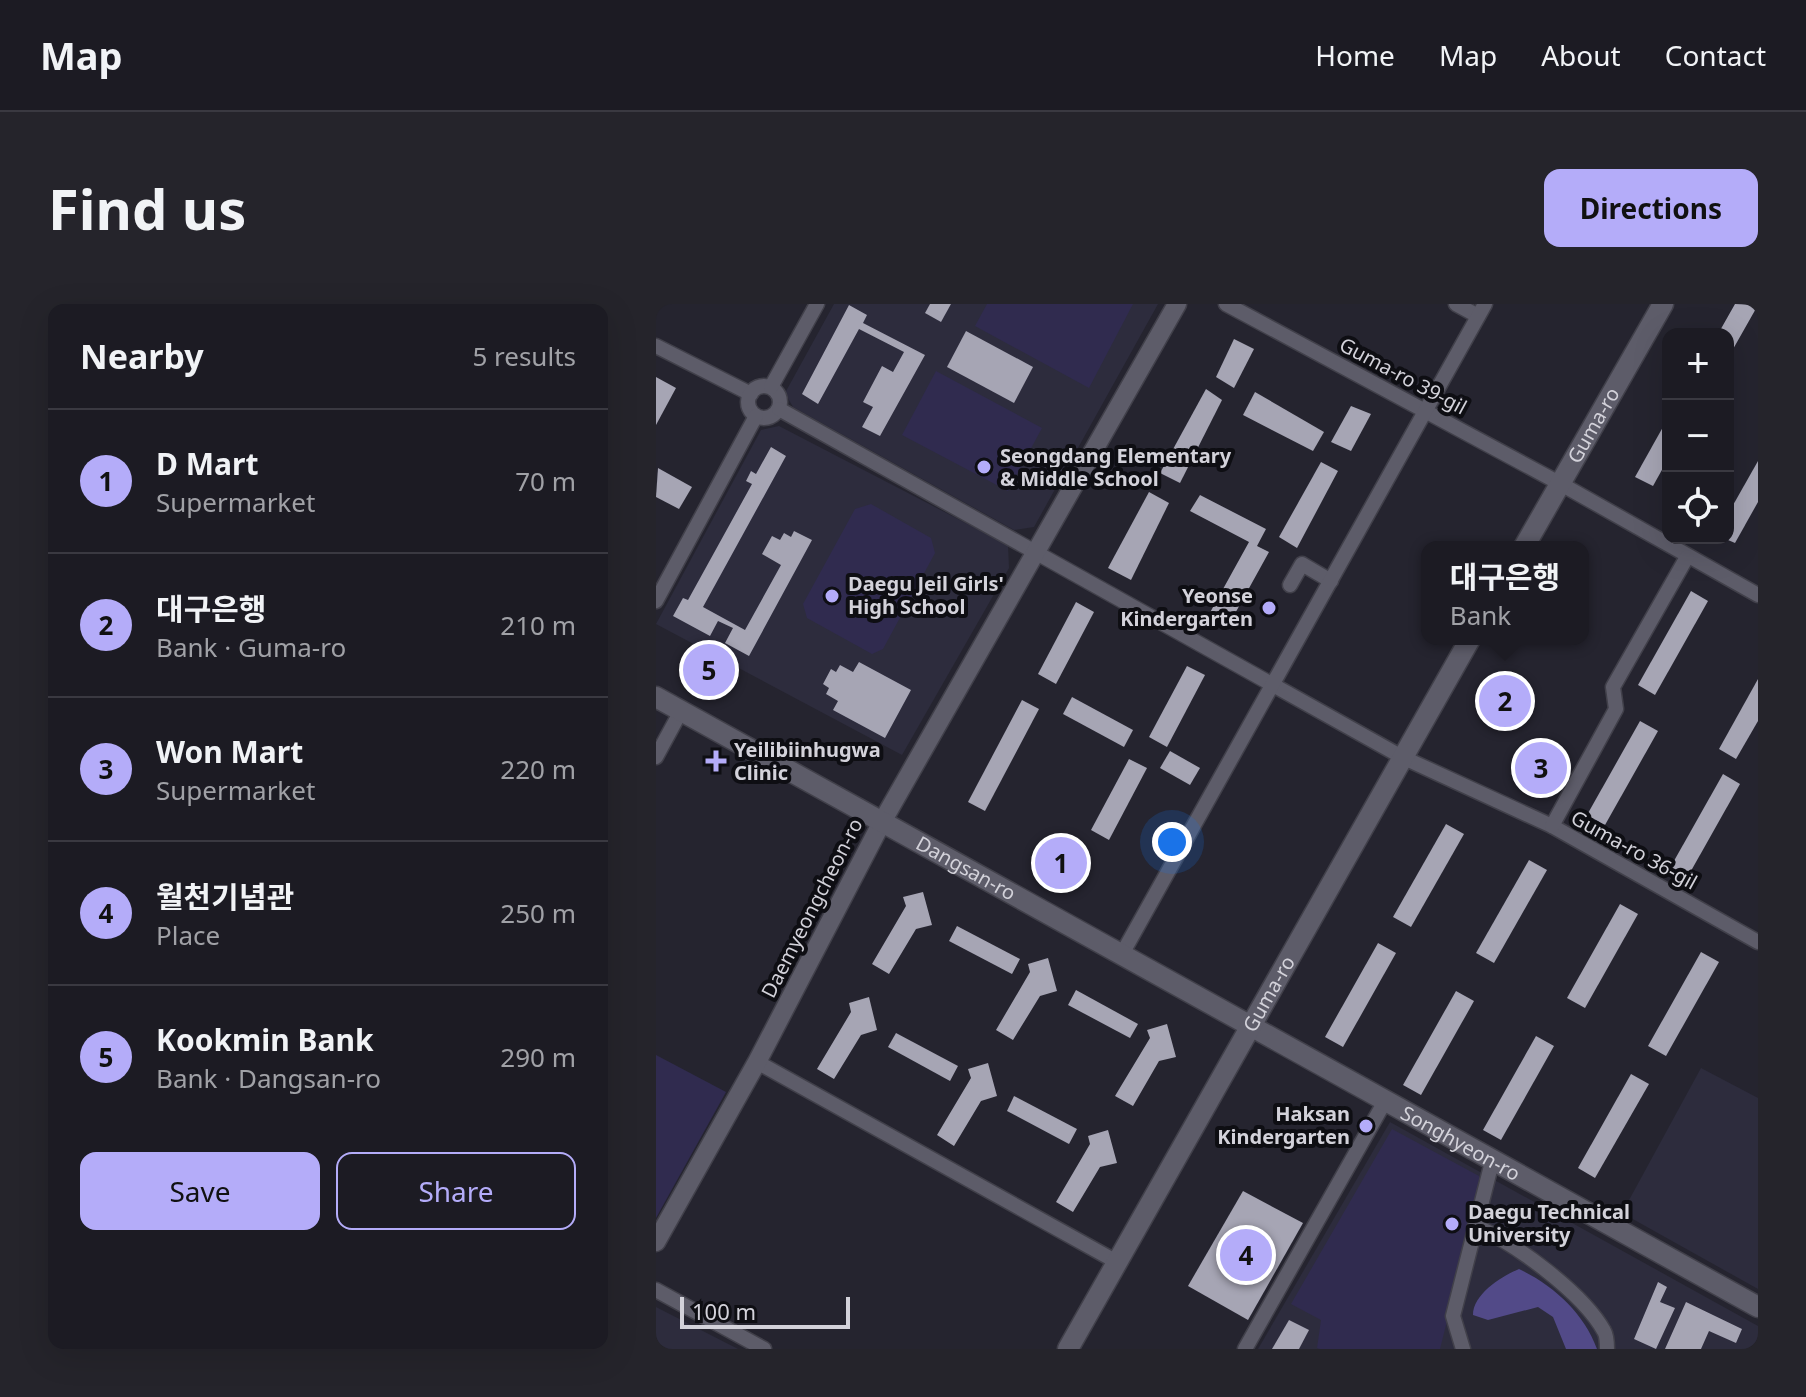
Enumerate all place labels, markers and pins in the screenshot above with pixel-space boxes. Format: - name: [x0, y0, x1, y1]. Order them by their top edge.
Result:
- place label: Seongdang Elementary & Middle School: [1000, 442, 1232, 492]
- marker: Seongdang Elementary & Middle School: [975, 458, 993, 476]
- place label: Daegu Jeil Girls' High School: [848, 570, 1004, 620]
- place label: Yeonse Kindergarten: [1120, 582, 1253, 632]
- marker: Daegu Jeil Girls' High School: [823, 587, 841, 605]
- marker: Yeonse Kindergarten: [1260, 599, 1278, 617]
- pin: 5: [683, 640, 735, 700]
- pin: 2: [1479, 671, 1531, 731]
- place label: Yeilibiinhugwa Clinic: [734, 736, 881, 786]
- pin: 3: [1515, 738, 1567, 798]
- marker: Yeilibiinhugwa Clinic: [705, 750, 727, 772]
- pin: 1: [1035, 833, 1087, 893]
- place label: Haksan Kindergarten: [1217, 1100, 1350, 1150]
- marker: Haksan Kindergarten: [1357, 1117, 1375, 1135]
- place label: Daegu Technical University: [1468, 1198, 1630, 1248]
- marker: Daegu Technical University: [1443, 1215, 1461, 1233]
- pin: 4: [1220, 1225, 1272, 1285]

